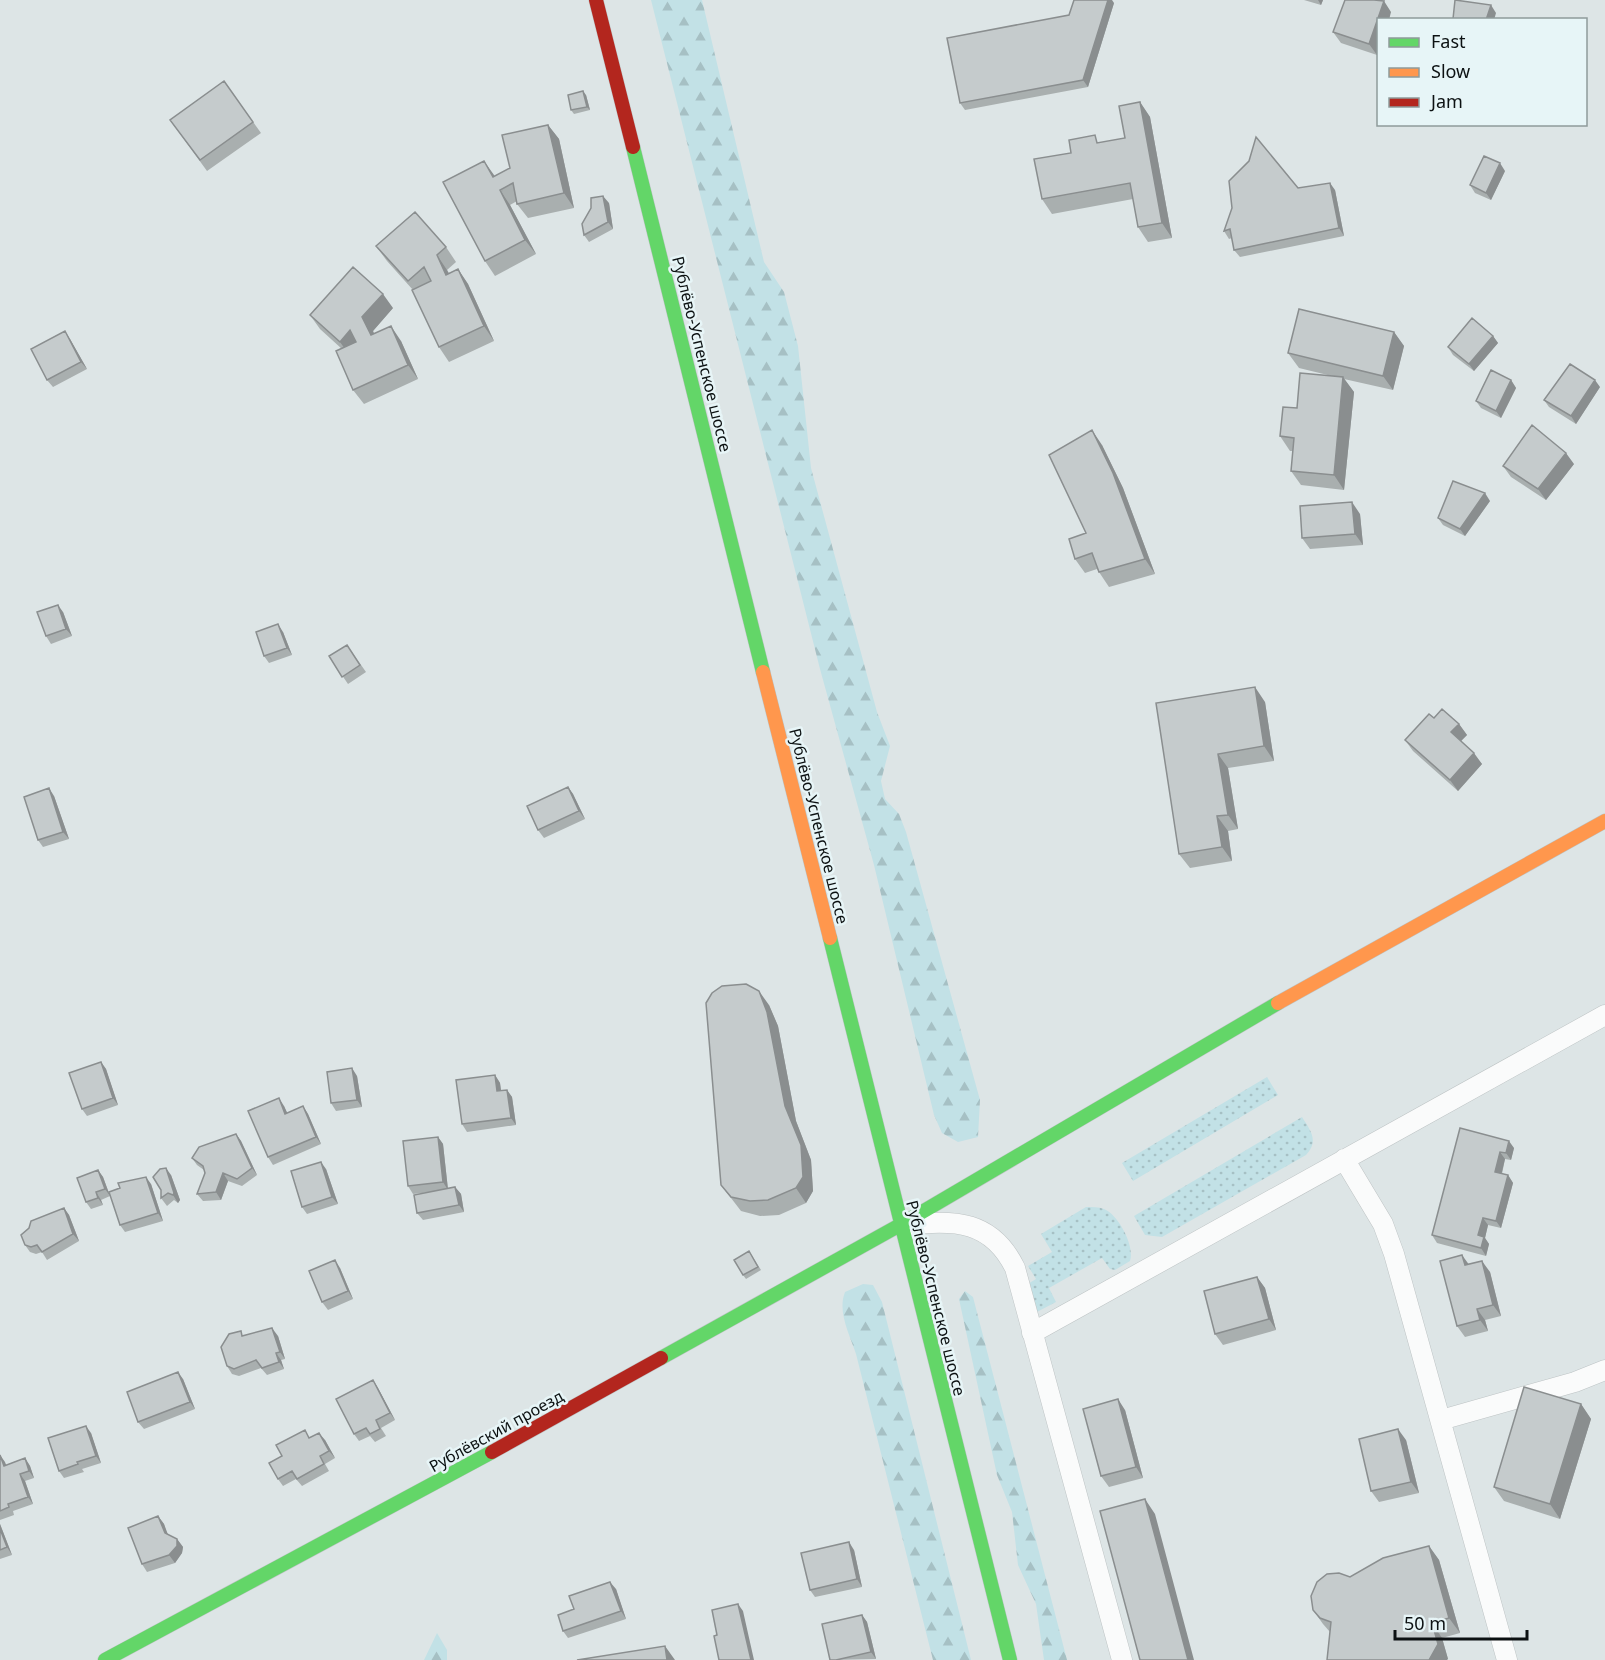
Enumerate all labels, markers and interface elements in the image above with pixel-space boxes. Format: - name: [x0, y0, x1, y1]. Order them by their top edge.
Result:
- legend: [1377, 18, 1587, 126]
- text: Fast: [1431, 29, 1466, 53]
- text: Slow: [1431, 59, 1470, 83]
- text: Jam: [1429, 89, 1463, 113]
- street label: Рублёво-Успенское шоссе: [667, 254, 737, 454]
- street label: Рублёво-Успенское шоссе: [784, 726, 854, 926]
- street label: Рублёво-Успенское шоссе: [901, 1198, 971, 1398]
- street label: Рублёвский проезд: [425, 1385, 567, 1477]
- scale bar: [1395, 1603, 1527, 1641]
- text: 50 m: [1404, 1611, 1446, 1635]

